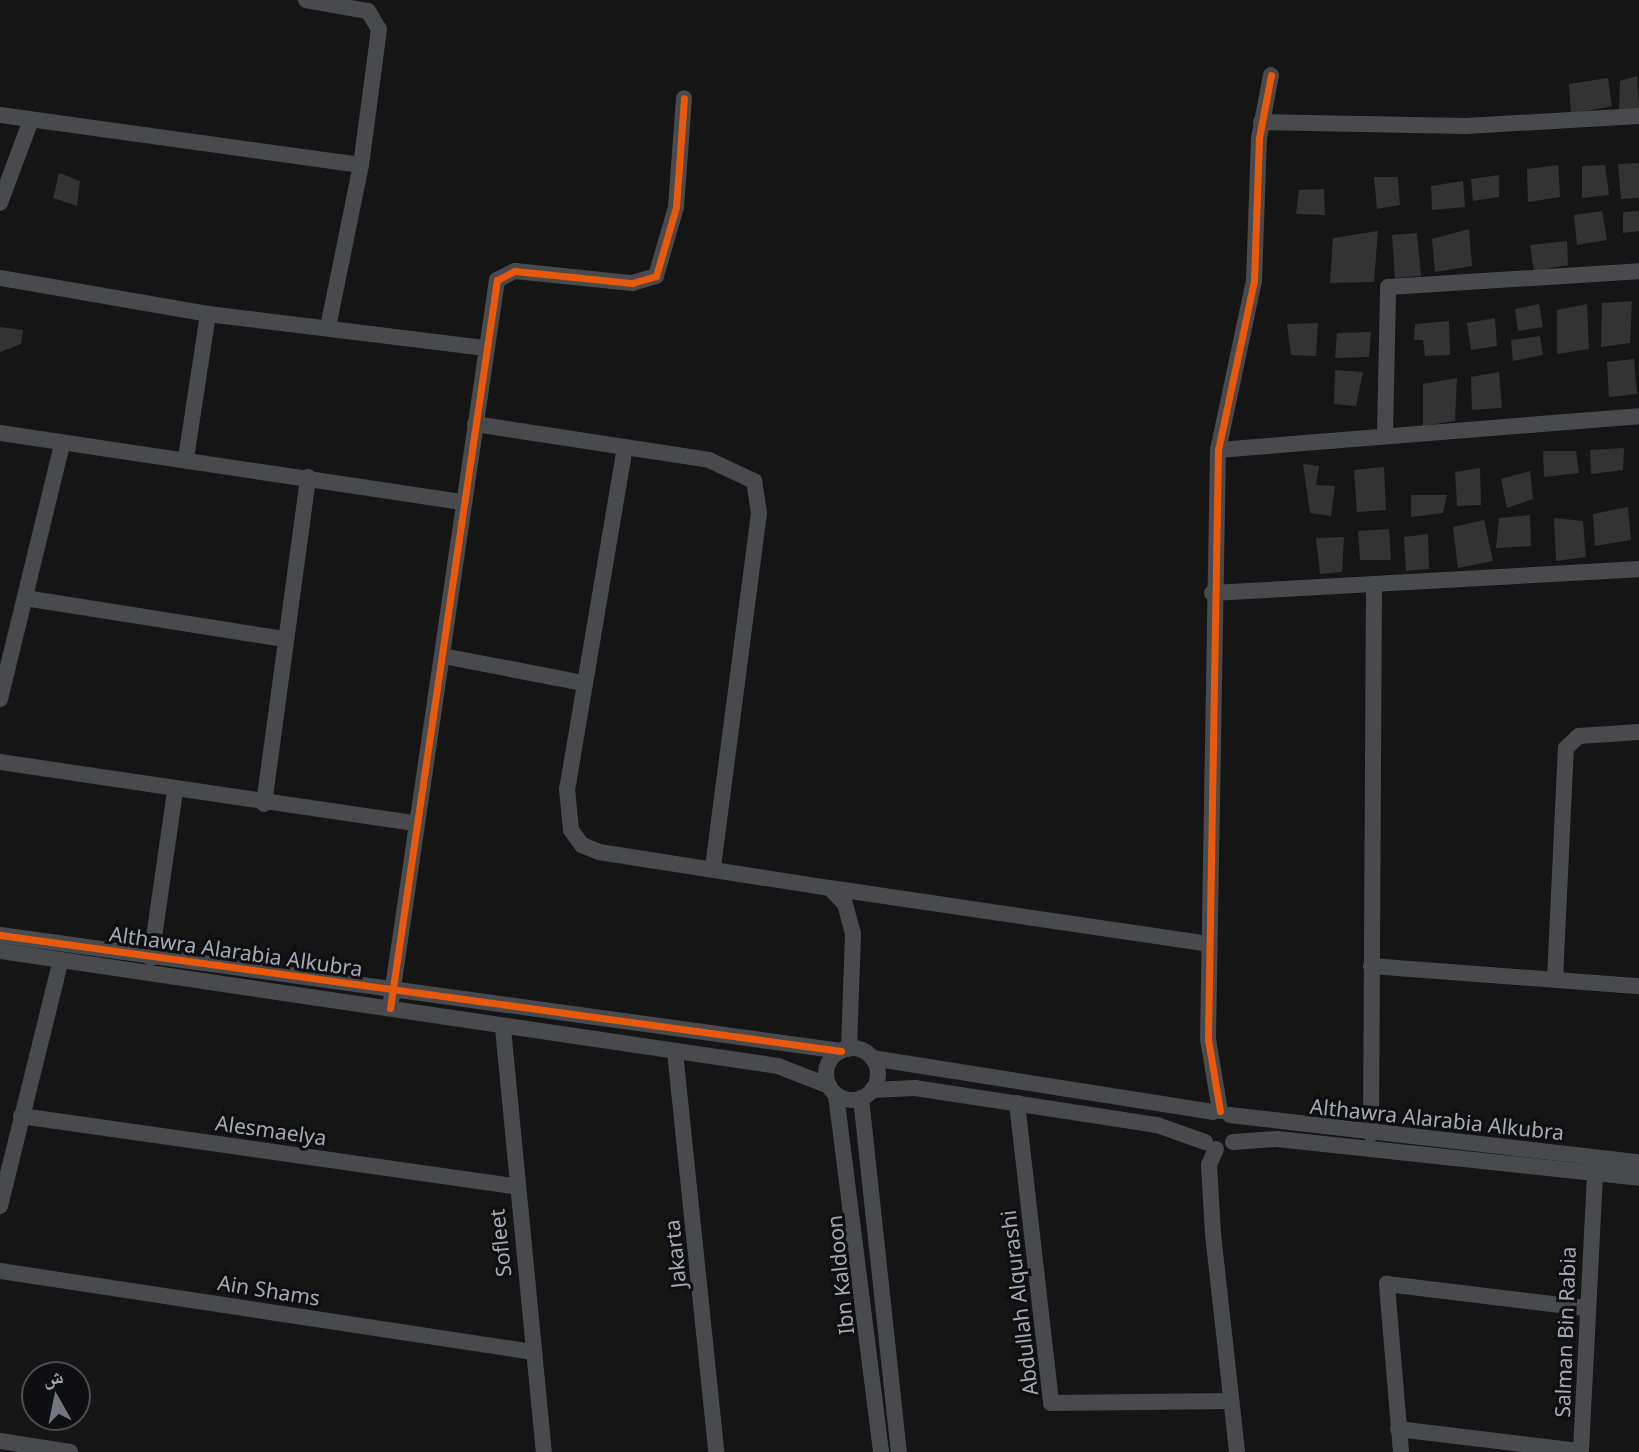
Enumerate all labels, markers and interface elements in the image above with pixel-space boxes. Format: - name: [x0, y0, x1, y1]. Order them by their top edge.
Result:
- street label: Althawra Alarabia Alkubra: [108, 921, 364, 981]
- street label: Althawra Alarabia Alkubra: [1309, 1093, 1565, 1145]
- street label: Alesmaelya: [214, 1110, 328, 1150]
- street label: Sofleet: [484, 1208, 516, 1278]
- street label: Abdullah Alqurashi: [995, 1209, 1043, 1397]
- street label: Ibn Kaldoon: [821, 1214, 859, 1336]
- street label: Jakarta: [659, 1219, 691, 1289]
- street label: Salman Bin Rabia: [1549, 1246, 1581, 1418]
- street label: Ain Shams: [216, 1269, 322, 1311]
- north arrow: [21, 1361, 91, 1431]
- text: ش: [41, 1363, 65, 1392]

